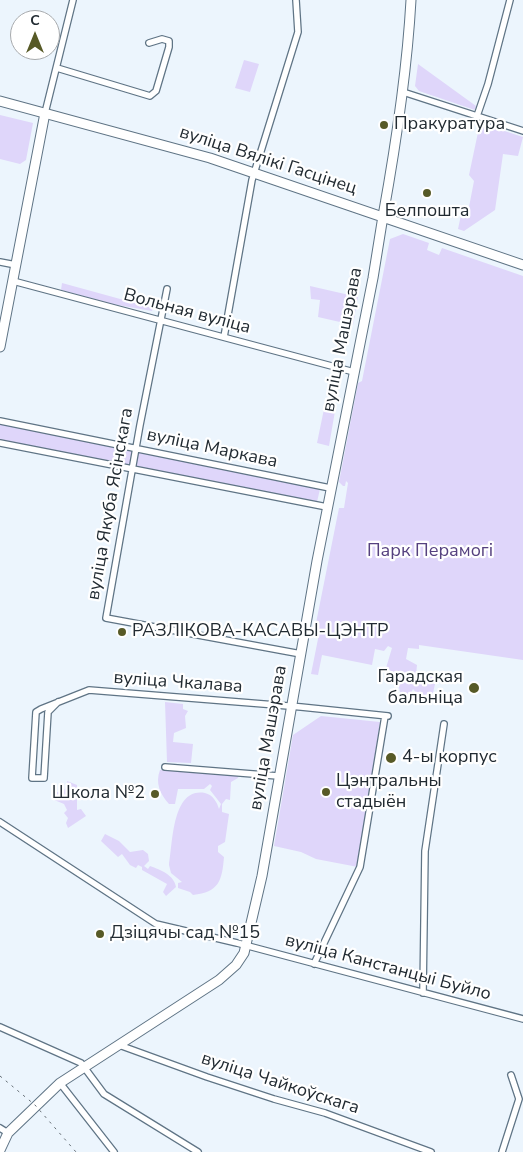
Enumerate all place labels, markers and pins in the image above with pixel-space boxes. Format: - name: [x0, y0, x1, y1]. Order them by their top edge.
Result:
- place label: Пракуратура: [394, 114, 505, 136]
- marker: Пракуратура: [378, 119, 390, 131]
- marker: Белпошта: [421, 187, 433, 199]
- place label: Белпошта: [385, 201, 469, 223]
- place label: РАЗЛІКОВА-КАСАВЫ-ЦЭНТР: [132, 621, 388, 643]
- marker: РАЗЛІКОВА-КАСАВЫ-ЦЭНТР: [116, 626, 128, 638]
- place label: Гарадская бальніца: [378, 667, 463, 710]
- marker: Гарадская бальніца: [467, 681, 481, 695]
- place label: 4-ы корпус: [402, 747, 497, 769]
- marker: 4-ы корпус: [384, 751, 398, 765]
- place label: Цэнтральны стадыён: [336, 771, 442, 814]
- place label: Школа №2: [52, 783, 145, 805]
- marker: Цэнтральны стадыён: [320, 786, 332, 798]
- marker: Школа №2: [149, 788, 161, 800]
- place label: Дзіцячы сад №15: [110, 923, 260, 945]
- marker: Дзіцячы сад №15: [94, 928, 106, 940]

